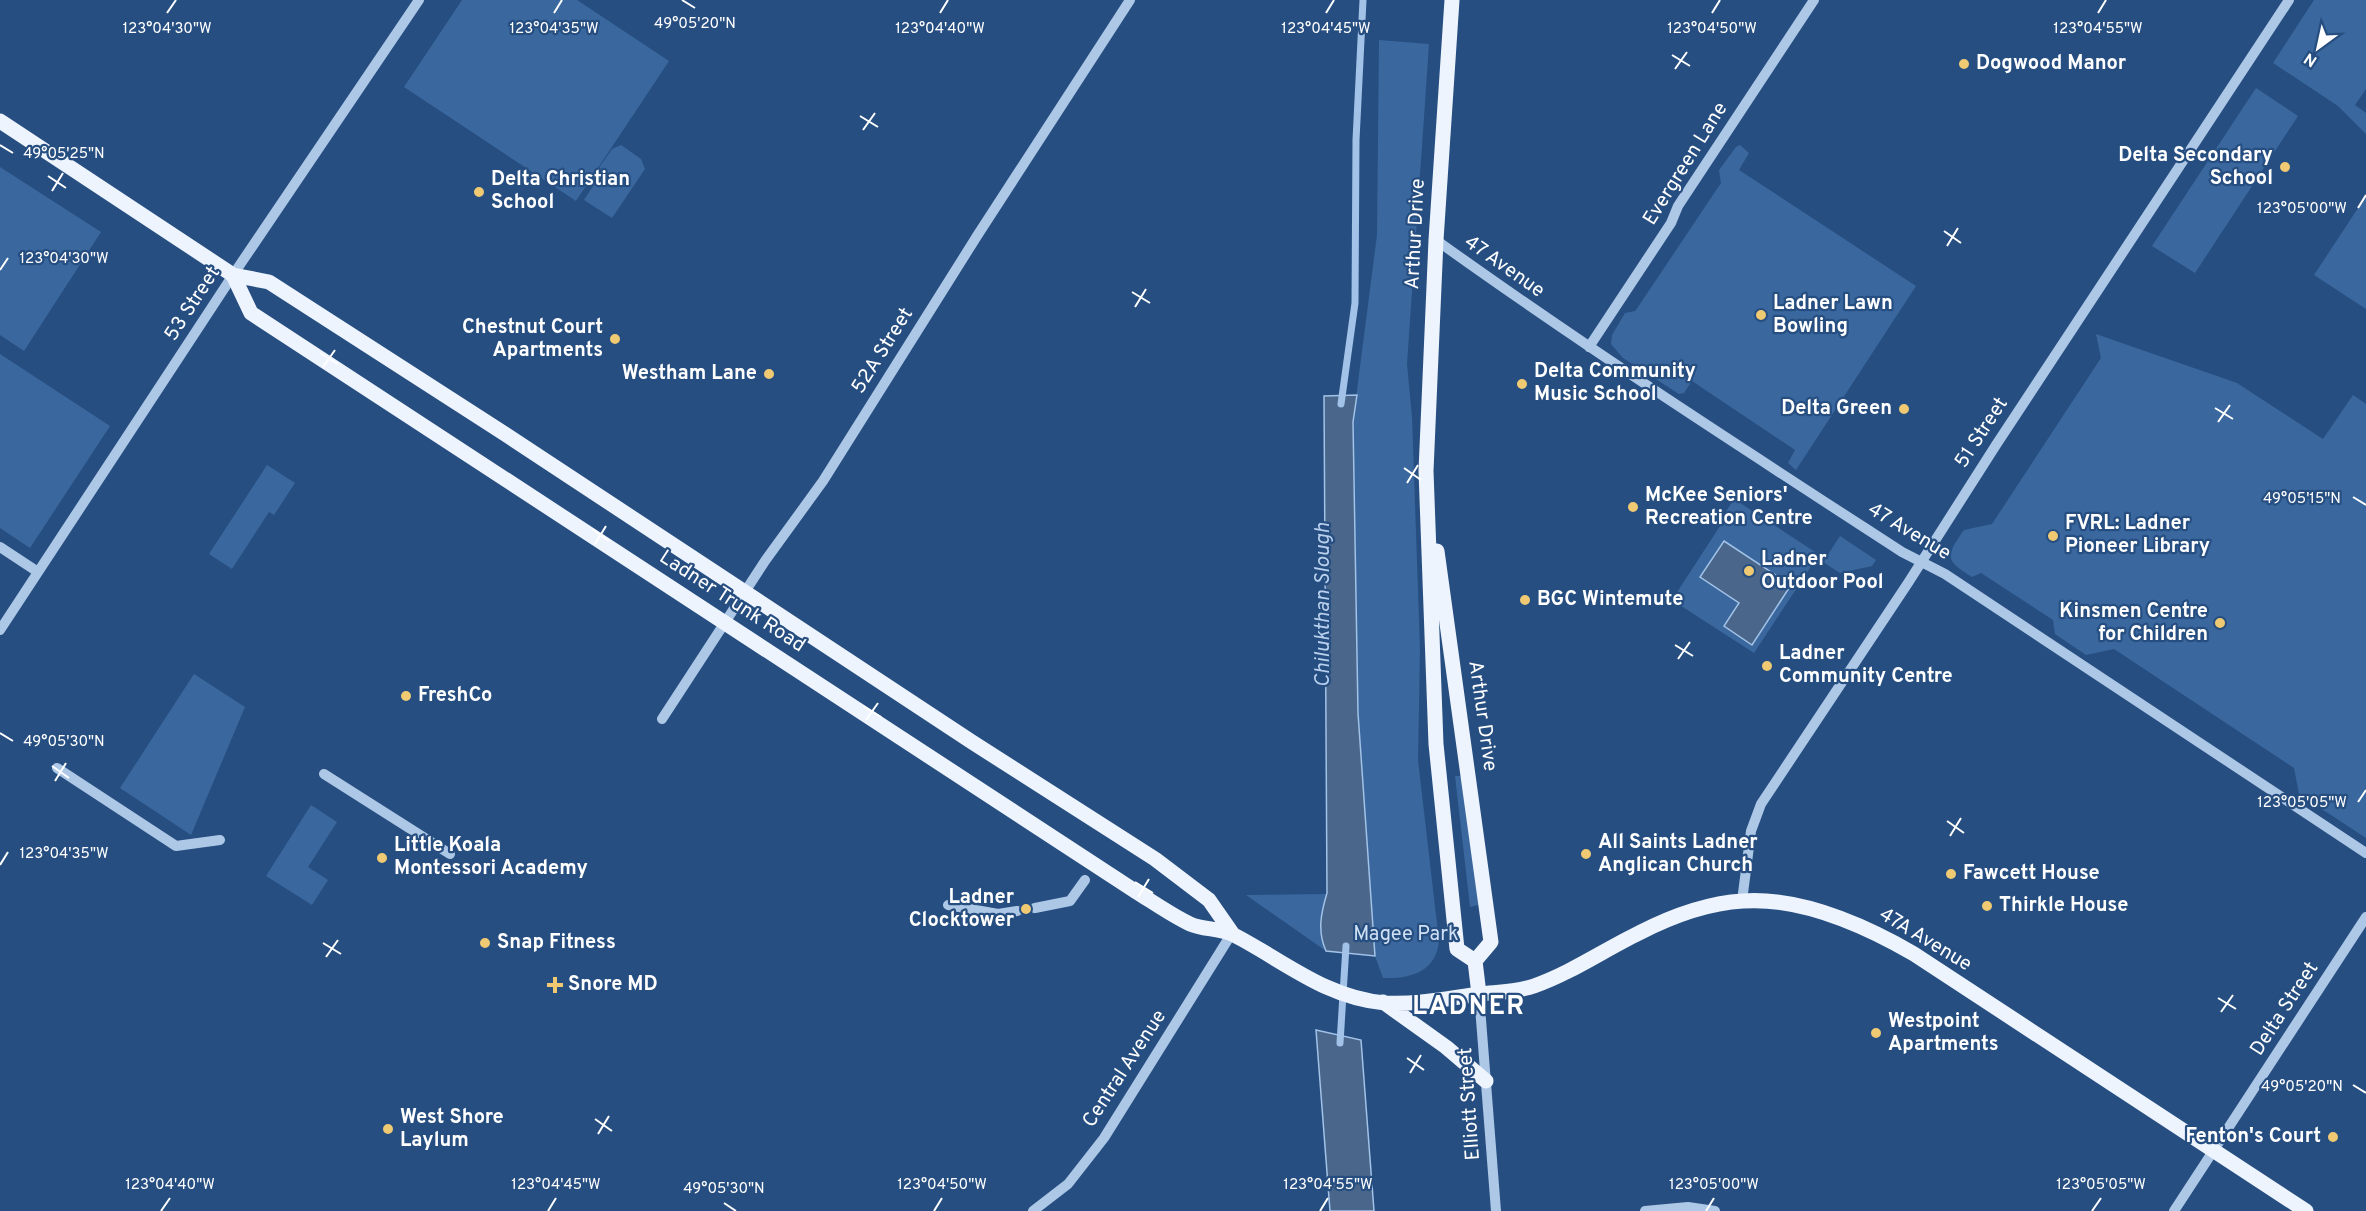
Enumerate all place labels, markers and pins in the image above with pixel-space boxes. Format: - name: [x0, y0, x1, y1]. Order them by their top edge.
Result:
- place label: Dogwood Manor: [1976, 51, 2127, 77]
- marker: Dogwood Manor: [1957, 57, 1971, 71]
- place label: Delta Secondary School: [2118, 143, 2273, 192]
- marker: Delta Secondary School: [2278, 160, 2292, 174]
- place label: Delta Christian School: [491, 167, 630, 216]
- marker: Delta Christian School: [472, 185, 486, 199]
- place label: Ladner Lawn Bowling: [1773, 291, 1893, 340]
- marker: Ladner Lawn Bowling: [1754, 308, 1768, 322]
- place label: Chestnut Court Apartments: [462, 315, 603, 364]
- marker: Chestnut Court Apartments: [608, 332, 622, 346]
- place label: Delta Community Music School: [1534, 359, 1696, 408]
- place label: Westham Lane: [622, 361, 757, 387]
- marker: Westham Lane: [762, 367, 776, 381]
- marker: Delta Community Music School: [1515, 377, 1529, 391]
- place label: Delta Green: [1781, 396, 1892, 422]
- marker: Delta Green: [1897, 402, 1911, 416]
- place label: McKee Seniors' Recreation Centre: [1645, 483, 1813, 532]
- marker: McKee Seniors' Recreation Centre: [1626, 500, 1640, 514]
- place label: FVRL: Ladner Pioneer Library: [2065, 511, 2210, 560]
- marker: FVRL: Ladner Pioneer Library: [2046, 529, 2060, 543]
- place label: Ladner Outdoor Pool: [1761, 547, 1884, 596]
- marker: Ladner Outdoor Pool: [1742, 564, 1756, 578]
- place label: BGC Wintemute: [1537, 587, 1683, 613]
- marker: BGC Wintemute: [1518, 593, 1532, 607]
- place label: Kinsmen Centre for Children: [2059, 599, 2208, 648]
- marker: Kinsmen Centre for Children: [2213, 616, 2227, 630]
- place label: Ladner Community Centre: [1779, 641, 1953, 690]
- marker: Ladner Community Centre: [1760, 659, 1774, 673]
- place label: FreshCo: [418, 683, 492, 709]
- marker: FreshCo: [399, 689, 413, 703]
- place label: All Saints Ladner Anglican Church: [1598, 830, 1758, 879]
- place label: Little Koala Montessori Academy: [394, 833, 588, 882]
- marker: All Saints Ladner Anglican Church: [1579, 847, 1593, 861]
- marker: Little Koala Montessori Academy: [375, 851, 389, 865]
- place label: Fawcett House: [1963, 861, 2100, 887]
- marker: Fawcett House: [1944, 867, 1958, 881]
- place label: Ladner Clocktower: [909, 885, 1015, 934]
- place label: Thirkle House: [1999, 893, 2128, 919]
- marker: Thirkle House: [1980, 899, 1994, 913]
- marker: Ladner Clocktower: [1019, 902, 1033, 916]
- place label: Snap Fitness: [497, 930, 616, 956]
- marker: Snap Fitness: [478, 936, 492, 950]
- place label: Snore MD: [568, 972, 658, 998]
- marker: Snore MD: [546, 976, 564, 994]
- place label: Westpoint Apartments: [1888, 1009, 1999, 1058]
- marker: Westpoint Apartments: [1869, 1026, 1883, 1040]
- place label: West Shore Laylum: [400, 1105, 504, 1154]
- marker: West Shore Laylum: [381, 1122, 395, 1136]
- place label: Fenton's Court: [2186, 1124, 2321, 1150]
- marker: Fenton's Court: [2326, 1130, 2340, 1144]

